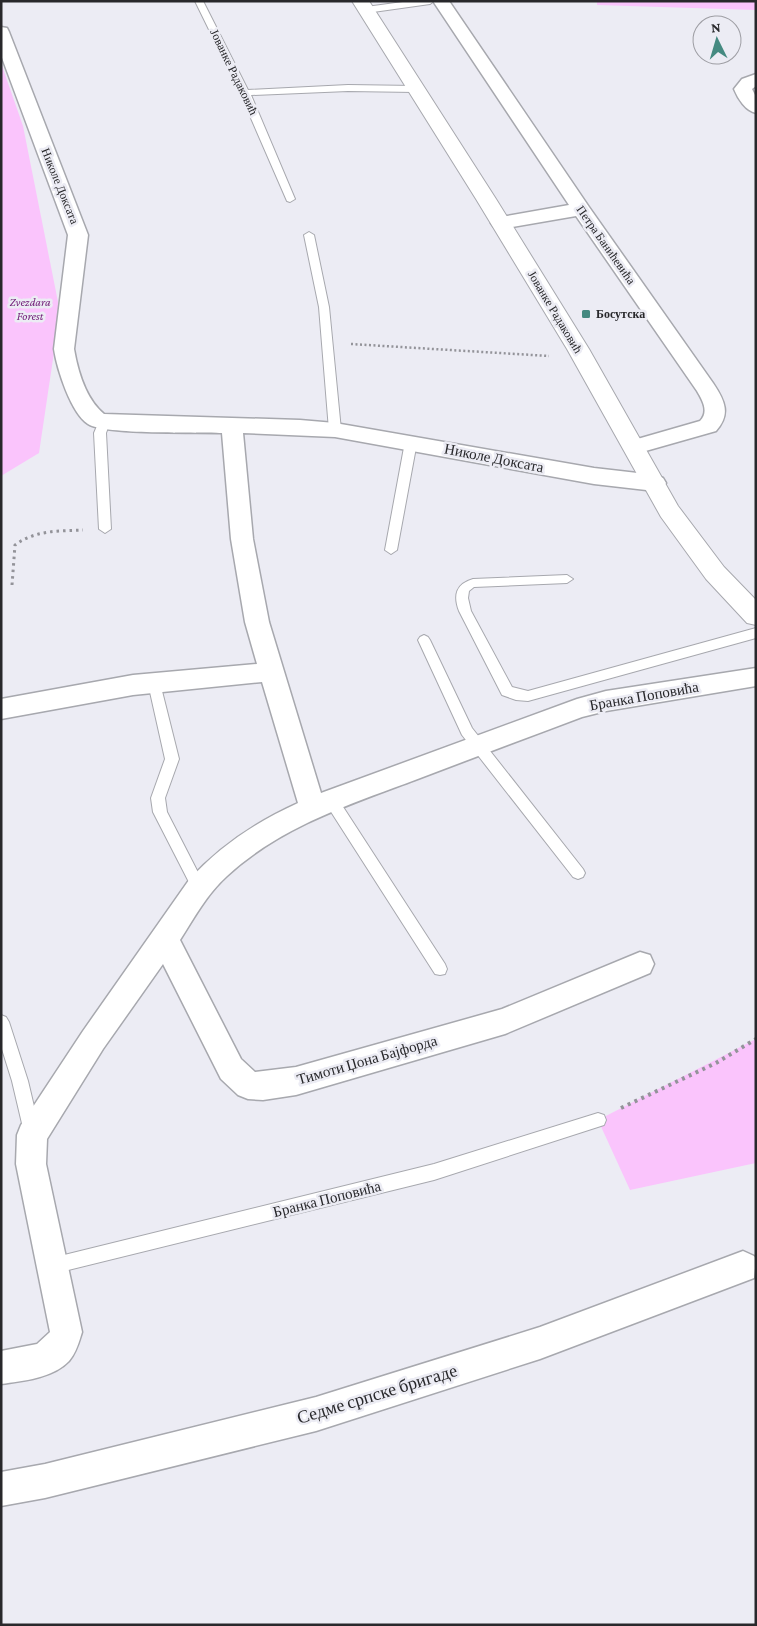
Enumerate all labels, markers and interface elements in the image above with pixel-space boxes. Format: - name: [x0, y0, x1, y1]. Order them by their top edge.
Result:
- north arrow: [692, 15, 742, 65]
- text: N: [710, 19, 722, 35]
- street label: Јованке Радаковић: [207, 27, 261, 117]
- street label: Николе Доксата: [38, 146, 82, 227]
- street label: Петра Банићевића: [574, 203, 639, 288]
- street label: Јованке Радаковић: [525, 268, 585, 356]
- park label: Zvezdara Forest: [9, 295, 51, 323]
- place label: Босутска: [596, 307, 645, 321]
- marker: Босутска: [580, 308, 592, 320]
- street label: Николе Доксата: [443, 441, 545, 476]
- street label: Бранка Поповића: [588, 678, 700, 713]
- street label: Тимоти Џона Бајфорда: [295, 1032, 439, 1088]
- street label: Бранка Поповића: [271, 1178, 383, 1220]
- street label: Седме српске бригаде: [294, 1360, 460, 1428]

